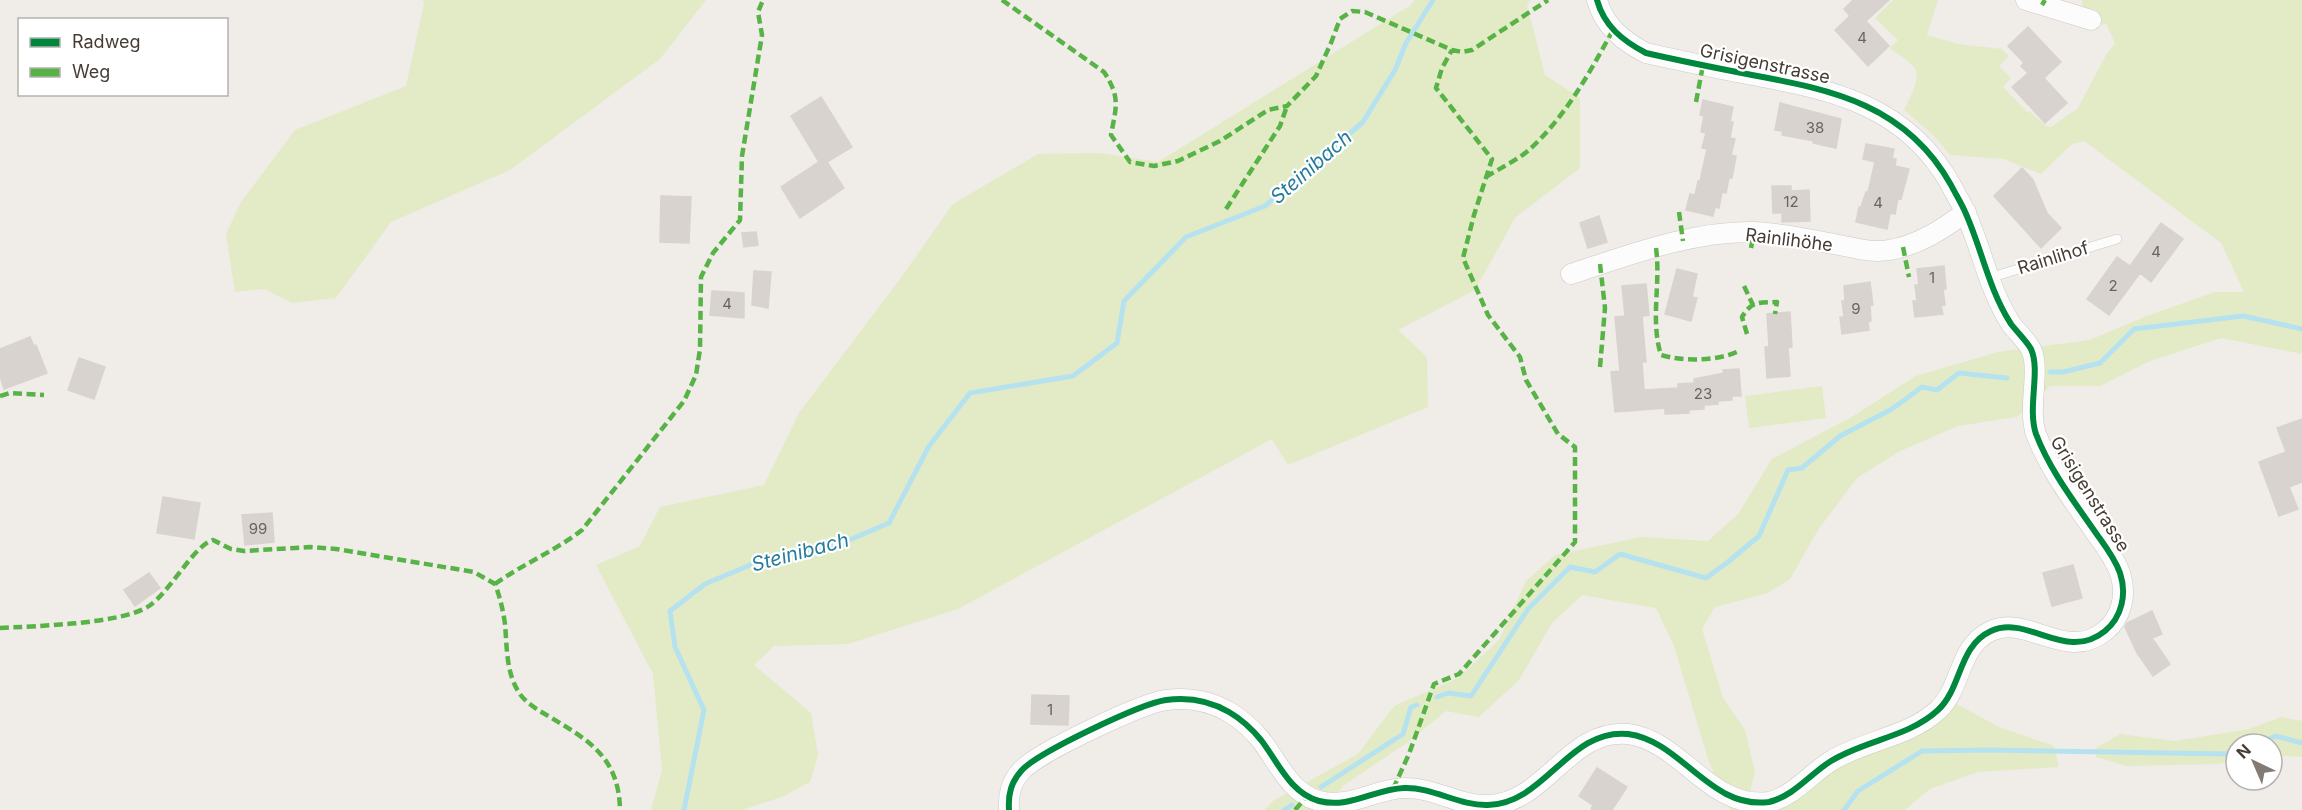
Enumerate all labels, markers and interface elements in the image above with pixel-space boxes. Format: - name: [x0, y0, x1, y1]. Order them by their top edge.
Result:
- legend: [18, 18, 228, 96]
- house number: 4: [1857, 28, 1867, 47]
- text: Radweg: [72, 31, 141, 52]
- street label: Grisigenstrasse: [1698, 39, 1832, 88]
- text: Weg: [72, 61, 110, 82]
- house number: 38: [1806, 118, 1824, 137]
- water label: Steinibach: [1265, 125, 1357, 209]
- house number: 12: [1783, 192, 1799, 211]
- house number: 4: [1873, 193, 1883, 212]
- street label: Rainlihöhe: [1744, 224, 1834, 255]
- street label: Rainlihof: [2015, 237, 2091, 278]
- house number: 4: [2151, 242, 2161, 261]
- house number: 1: [1929, 268, 1935, 287]
- house number: 2: [2108, 276, 2118, 295]
- house number: 4: [722, 294, 732, 313]
- house number: 9: [1851, 299, 1861, 318]
- house number: 23: [1694, 384, 1712, 403]
- street label: Grisigenstrasse: [2046, 432, 2134, 556]
- house number: 99: [249, 519, 267, 538]
- water label: Steinibach: [749, 527, 851, 577]
- house number: 1: [1047, 700, 1053, 719]
- north arrow: [2224, 732, 2284, 792]
- text: N: [2232, 740, 2255, 763]

